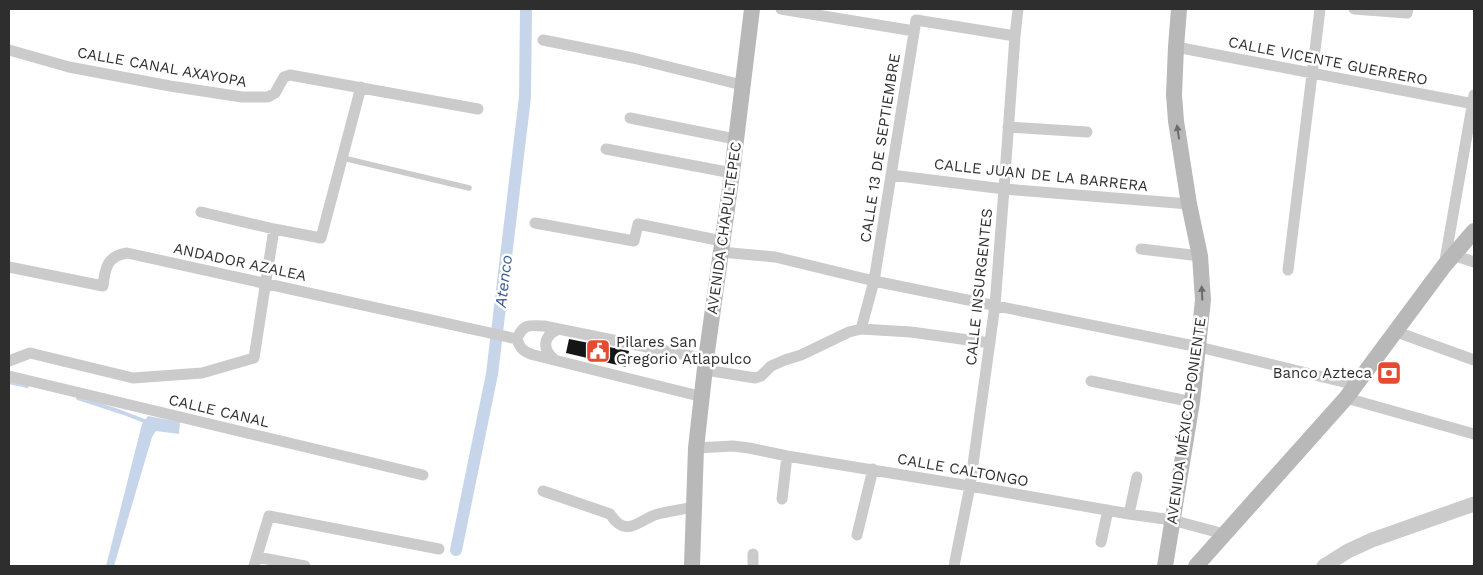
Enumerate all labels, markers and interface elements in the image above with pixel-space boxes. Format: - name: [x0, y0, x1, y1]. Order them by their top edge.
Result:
- street label: CALLE VICENTE GUERRERO: [1227, 33, 1429, 89]
- street label: CALLE CANAL AXAYOPA: [76, 43, 248, 91]
- street label: CALLE 13 DE SEPTIEMBRE: [856, 52, 904, 244]
- one-way arrow: [1174, 124, 1182, 140]
- street label: AVENIDA CHAPULTEPEC: [703, 141, 745, 315]
- street label: CALLE JUAN DE LA BARRERA: [933, 155, 1149, 195]
- street label: CALLE INSURGENTES: [962, 207, 996, 367]
- street label: ANDADOR AZALEA: [172, 239, 308, 285]
- water label: Atenco: [491, 254, 516, 309]
- one-way arrow: [1198, 285, 1206, 301]
- street label: AVENIDA MÉXICO-PONIENTE: [1163, 316, 1209, 526]
- place label: Pilares San Gregorio Atlapulco: [616, 333, 751, 368]
- public building icon: Pilares San Gregorio Atlapulco: [585, 338, 611, 364]
- bank icon: Banco Azteca: [1376, 360, 1402, 386]
- place label: Banco Azteca: [1273, 364, 1373, 382]
- street label: CALLE CANAL: [167, 391, 271, 431]
- street label: CALLE CALTONGO: [896, 450, 1030, 490]

